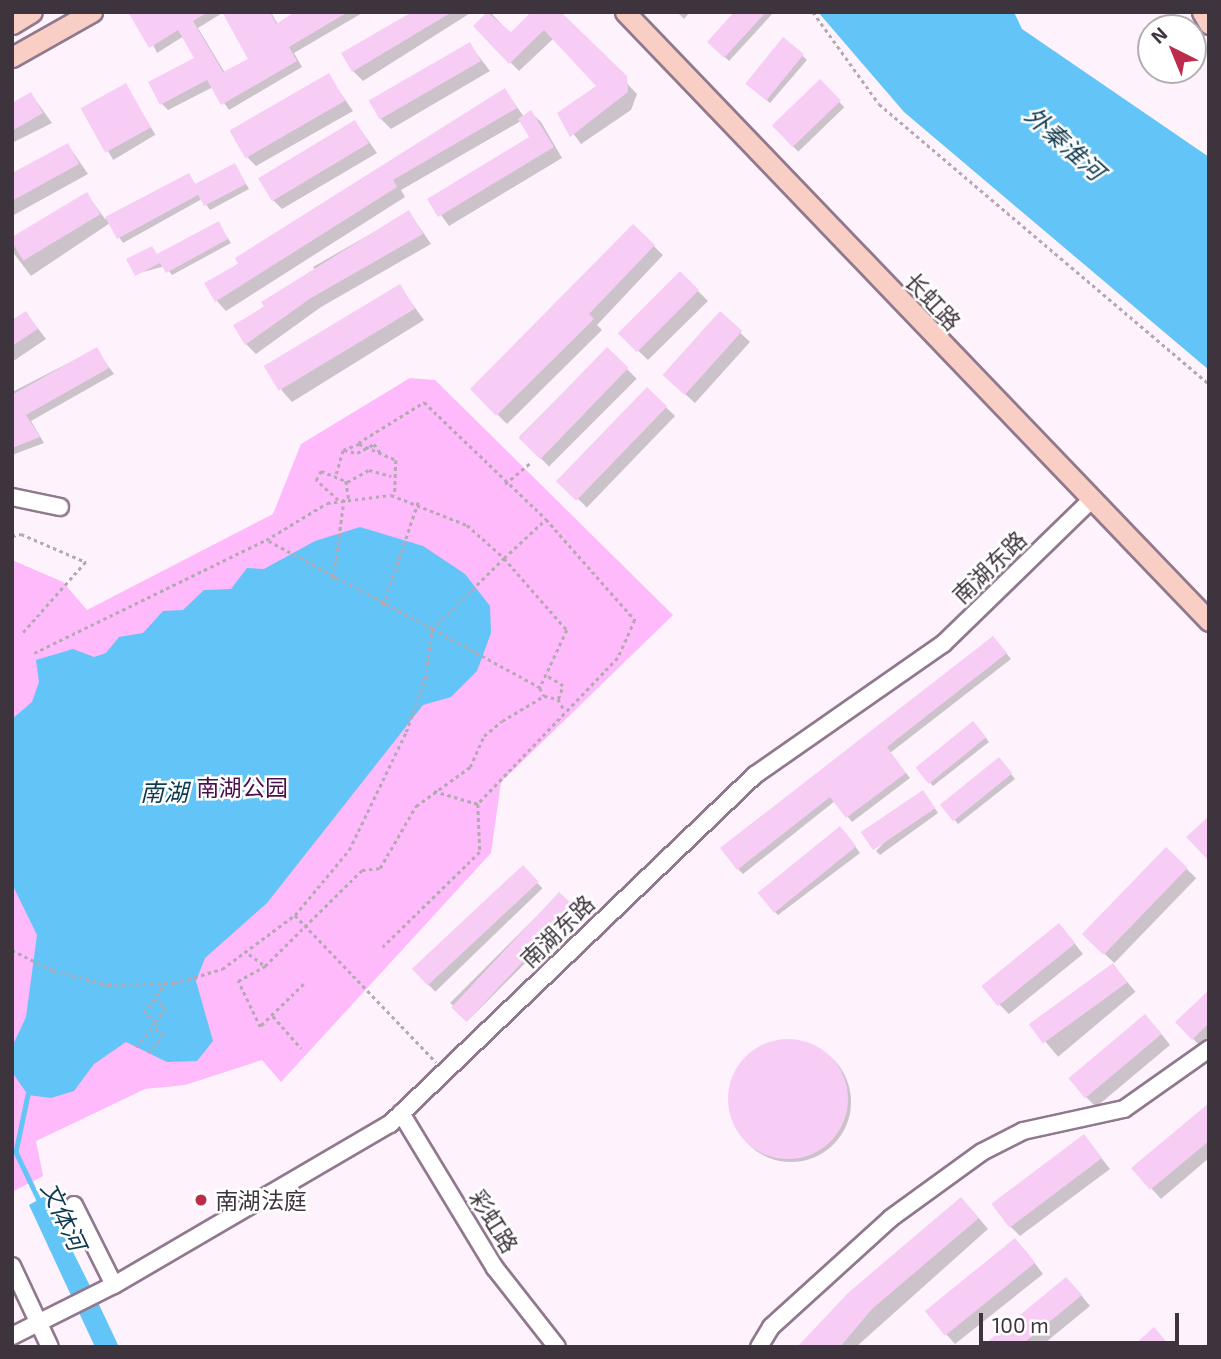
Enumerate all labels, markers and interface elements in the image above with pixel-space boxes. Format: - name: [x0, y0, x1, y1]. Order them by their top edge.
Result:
- north arrow: [1137, 14, 1207, 84]
- text: N: [1146, 22, 1172, 48]
- water label: 外秦淮河: [1020, 100, 1110, 186]
- street label: 长虹路: [899, 266, 967, 336]
- street label: 南湖东路: [946, 525, 1032, 609]
- park label: 南湖公园: [196, 773, 288, 801]
- water label: 南湖: [140, 778, 188, 806]
- street label: 南湖东路: [514, 889, 600, 973]
- water label: 文体河: [36, 1177, 92, 1255]
- street label: 彩虹路: [464, 1184, 524, 1258]
- place label: 南湖法庭: [215, 1186, 307, 1214]
- marker: 南湖法庭: [193, 1192, 209, 1208]
- scale bar: [983, 1300, 1182, 1344]
- text: 100 m: [992, 1312, 1049, 1337]

